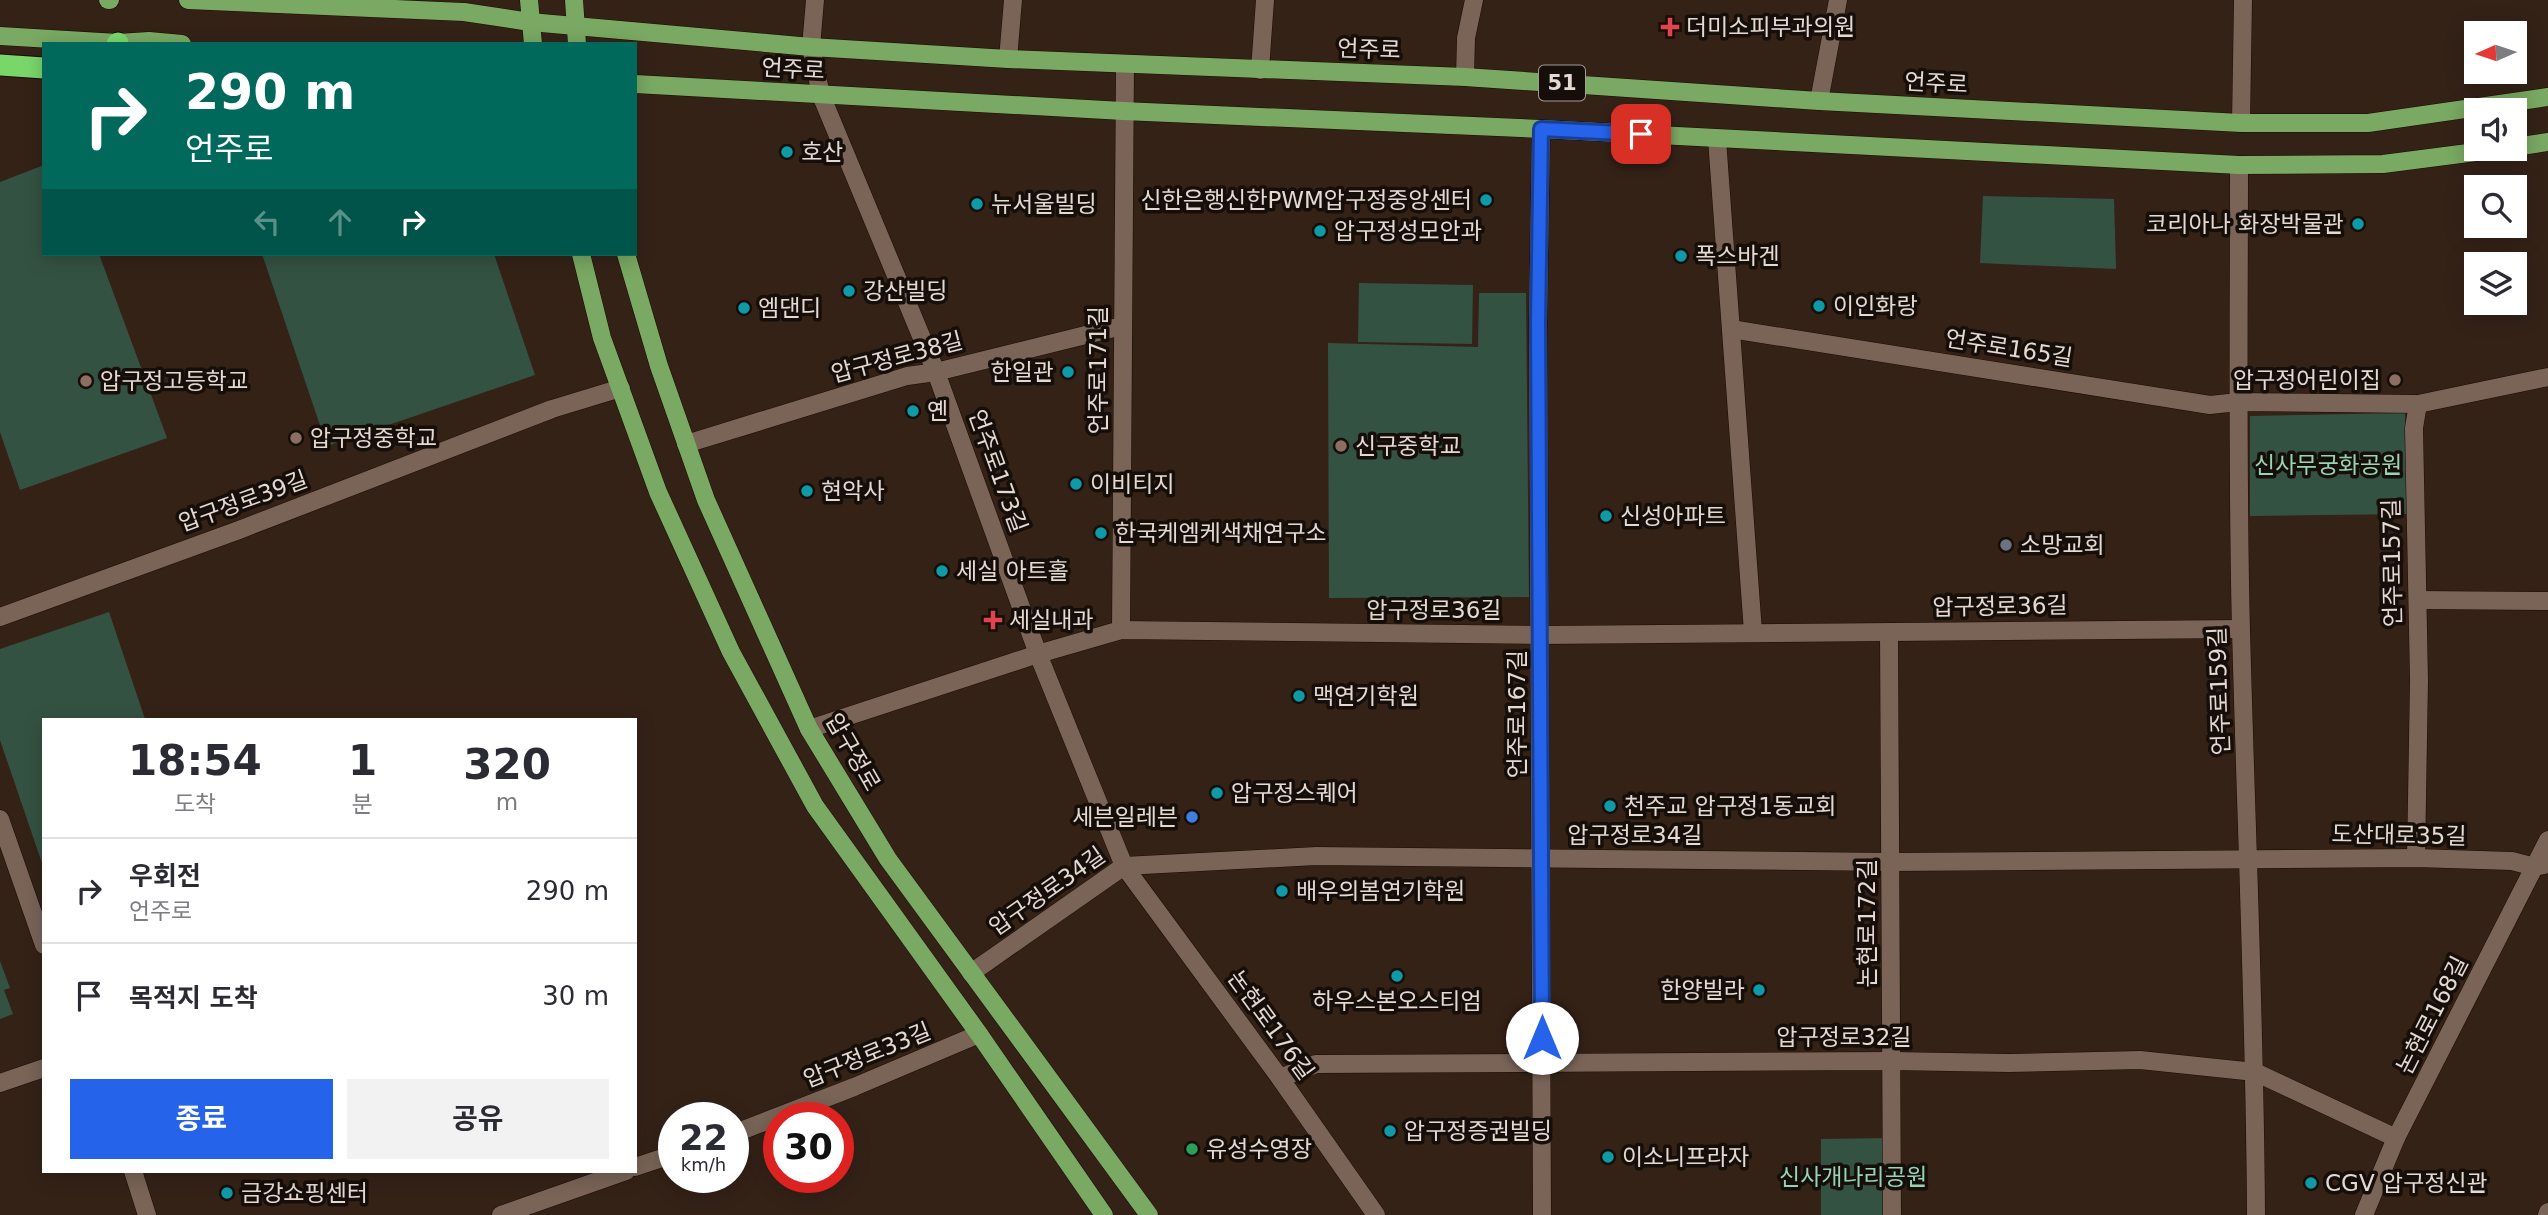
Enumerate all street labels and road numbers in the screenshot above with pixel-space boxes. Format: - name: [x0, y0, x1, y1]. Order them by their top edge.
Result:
- street label: 언주로: [1337, 35, 1401, 63]
- street label: 언주로: [761, 54, 825, 84]
- road number: 51: [1539, 66, 1585, 100]
- street label: 언주로: [1904, 68, 1968, 98]
- street label: 언주로171길: [1085, 306, 1111, 434]
- street label: 언주로165길: [1943, 325, 2075, 371]
- street label: 압구정로38길: [828, 327, 966, 387]
- street label: 언주로173길: [964, 406, 1032, 536]
- street label: 압구정로39길: [175, 466, 311, 536]
- street label: 언주로157길: [2378, 499, 2406, 627]
- street label: 압구정로36길: [1932, 592, 2068, 620]
- street label: 압구정로36길: [1366, 597, 1502, 623]
- street label: 언주로159길: [2204, 626, 2234, 756]
- street label: 언주로167길: [1504, 650, 1530, 778]
- street label: 압구정로: [821, 709, 885, 795]
- street label: 도산대로35길: [2331, 821, 2467, 849]
- street label: 압구정로34길: [1567, 822, 1703, 848]
- street label: 압구정로34길: [984, 842, 1110, 940]
- street label: 논현로172길: [1854, 859, 1880, 987]
- street label: 논현로168길: [2391, 952, 2473, 1078]
- street label: 논현로176길: [1223, 965, 1319, 1085]
- street label: 압구정로33길: [800, 1018, 934, 1092]
- street label: 압구정로32길: [1776, 1024, 1912, 1050]

